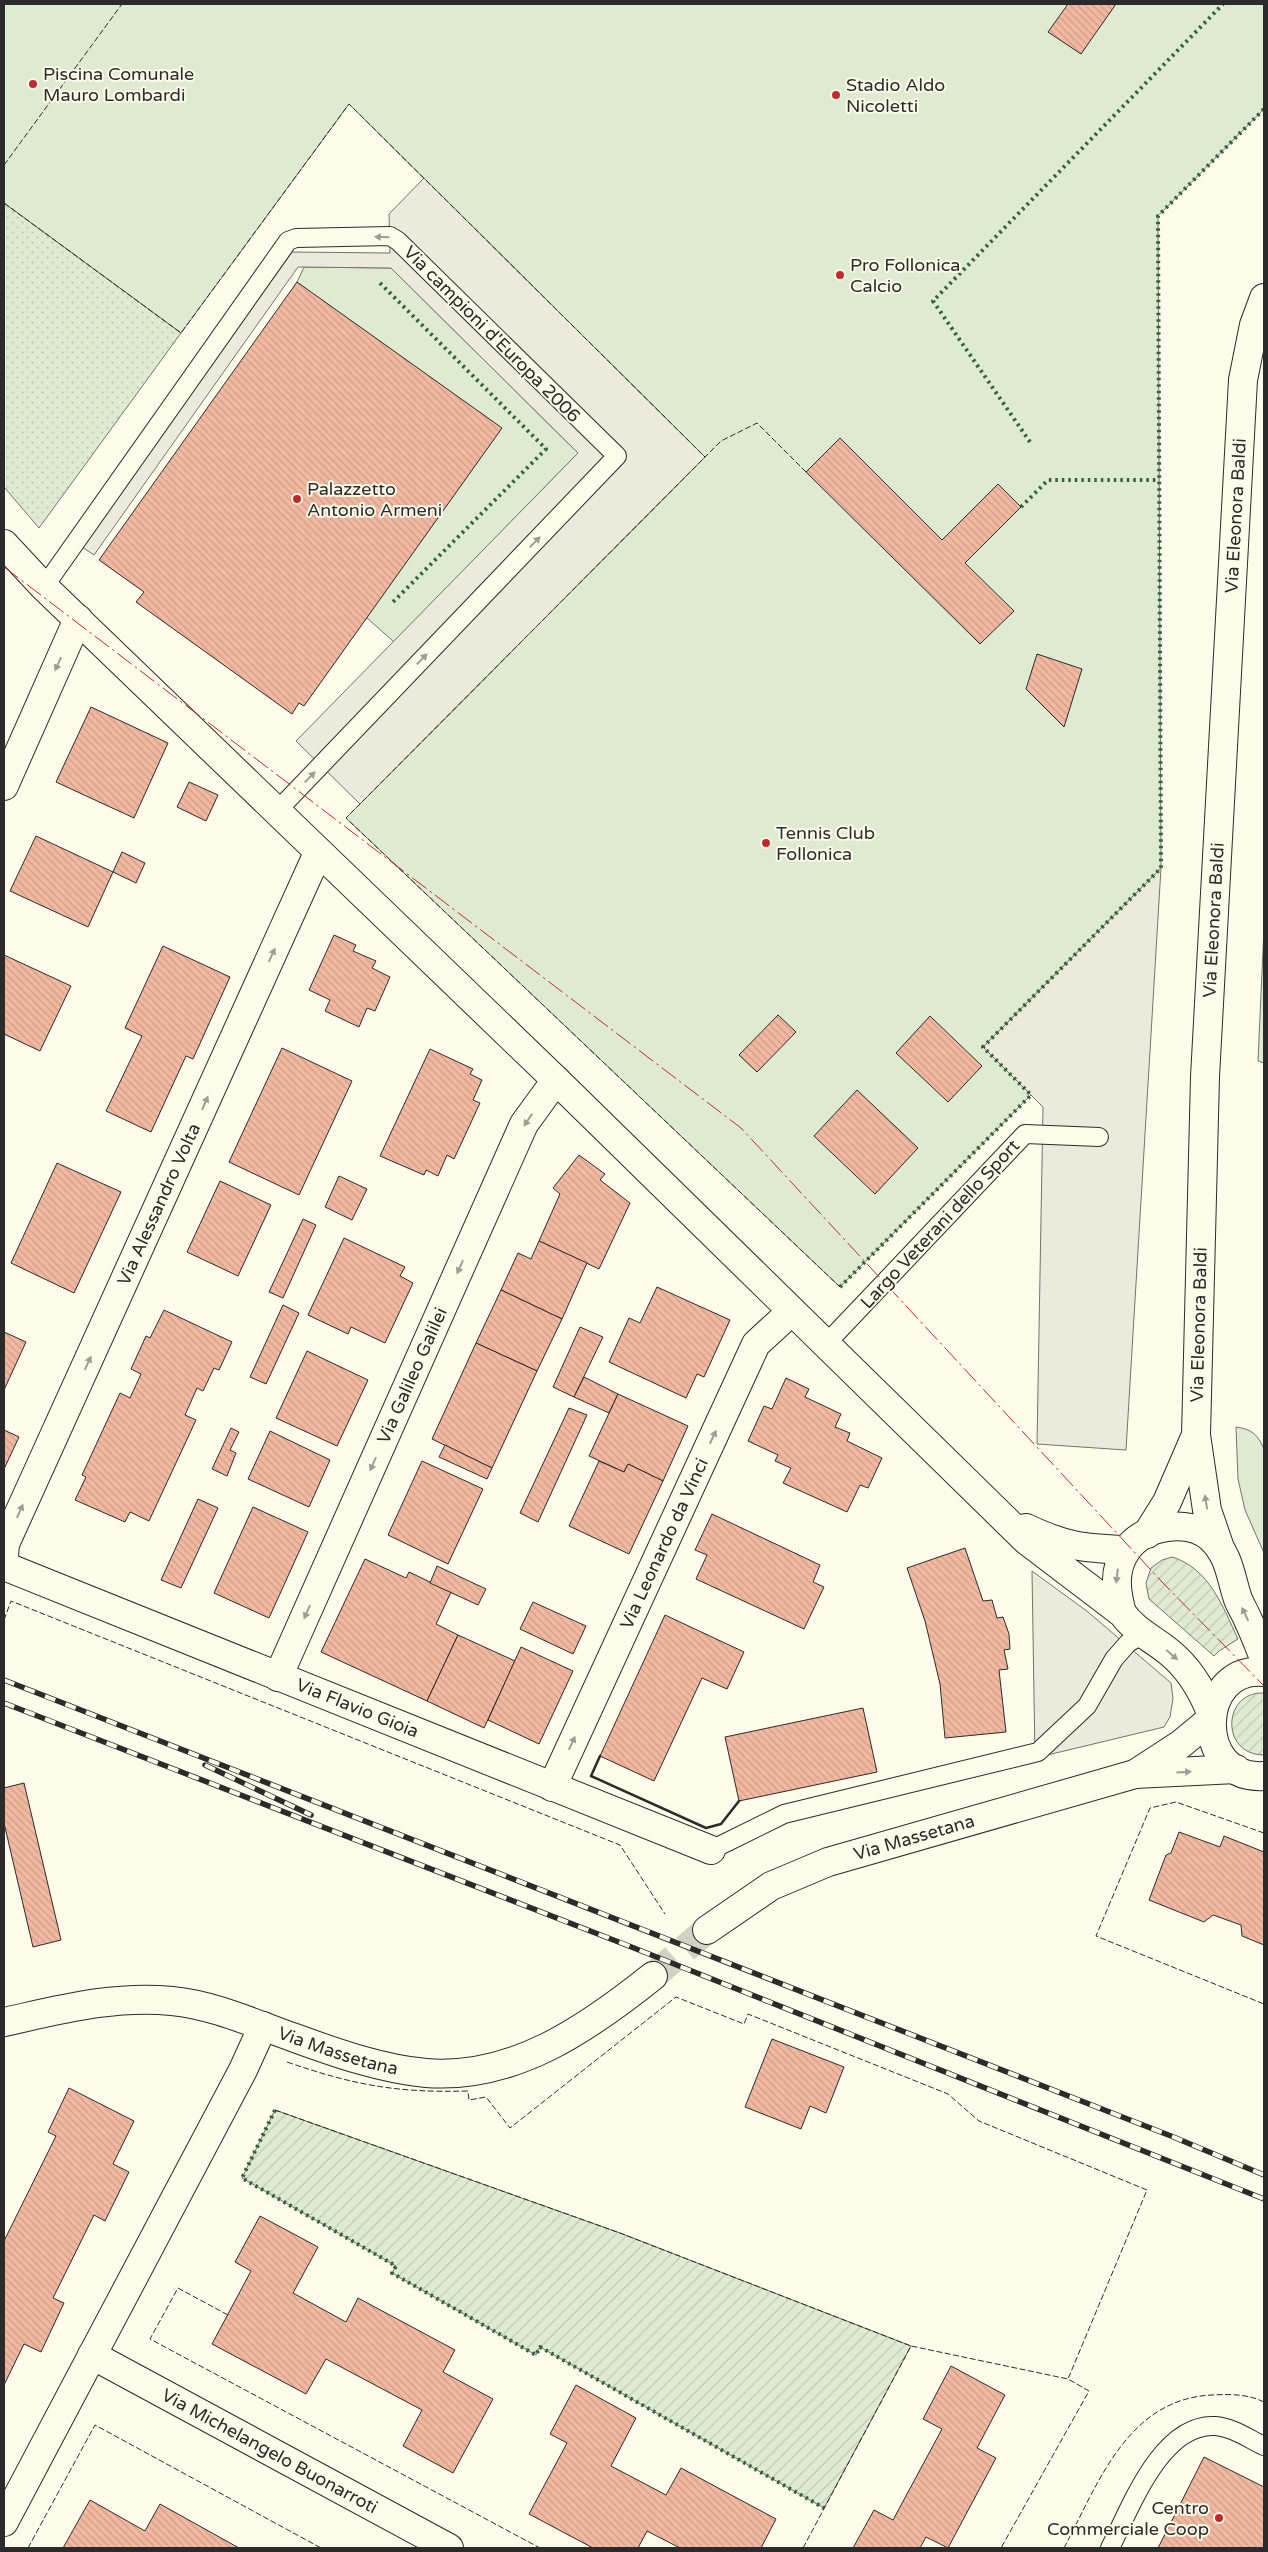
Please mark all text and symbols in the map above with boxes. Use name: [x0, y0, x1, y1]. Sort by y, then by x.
place label: Piscina Comunale Mauro Lombardi: [43, 63, 194, 106]
place label: Stadio Aldo Nicoletti: [846, 74, 945, 117]
marker: Piscina Comunale Mauro Lombardi: [27, 78, 39, 90]
marker: Stadio Aldo Nicoletti: [830, 89, 842, 101]
one-way arrow: [374, 233, 390, 241]
street label: Via campioni d'Europa 2006: [399, 241, 585, 427]
place label: Pro Follonica Calcio: [850, 254, 960, 297]
marker: Pro Follonica Calcio: [834, 269, 846, 281]
street label: Via Eleonora Baldi: [1220, 438, 1251, 594]
place label: Palazzetto Antonio Armeni: [307, 478, 442, 521]
marker: Palazzetto Antonio Armeni: [291, 493, 303, 505]
one-way arrow: [529, 536, 541, 548]
one-way arrow: [416, 654, 428, 666]
one-way arrow: [54, 657, 62, 671]
one-way arrow: [304, 771, 316, 783]
place label: Tennis Club Follonica: [776, 822, 875, 865]
marker: Tennis Club Follonica: [760, 837, 772, 849]
street label: Via Eleonora Baldi: [1198, 842, 1229, 998]
one-way arrow: [269, 948, 277, 962]
one-way arrow: [202, 1096, 210, 1110]
one-way arrow: [523, 1113, 533, 1126]
street label: Via Alessandro Volta: [113, 1120, 205, 1289]
street label: Largo Veterani dello Sport: [856, 1135, 1024, 1313]
street label: Via Eleonora Baldi: [1186, 1247, 1212, 1403]
one-way arrow: [456, 1260, 464, 1274]
street label: Via Galileo Galilei: [372, 1304, 452, 1447]
one-way arrow: [84, 1356, 92, 1370]
one-way arrow: [709, 1429, 718, 1444]
street label: Via Leonardo da Vinci: [615, 1455, 713, 1633]
one-way arrow: [368, 1457, 376, 1471]
one-way arrow: [1202, 1494, 1210, 1510]
one-way arrow: [17, 1504, 25, 1518]
one-way arrow: [1113, 1569, 1121, 1585]
one-way arrow: [302, 1605, 310, 1619]
one-way arrow: [1241, 1607, 1249, 1621]
one-way arrow: [1165, 1649, 1177, 1661]
street label: Via Flavio Gioia: [293, 1674, 422, 1742]
one-way arrow: [569, 1736, 577, 1750]
one-way arrow: [1176, 1767, 1192, 1775]
street label: Via Massetana: [851, 1810, 977, 1865]
street label: Via Massetana: [275, 2022, 400, 2080]
street label: Via Michelangelo Buonarroti: [158, 2384, 382, 2518]
place label: Centro Commerciale Coop: [1047, 2497, 1209, 2540]
marker: Centro Commerciale Coop: [1213, 2512, 1225, 2524]

